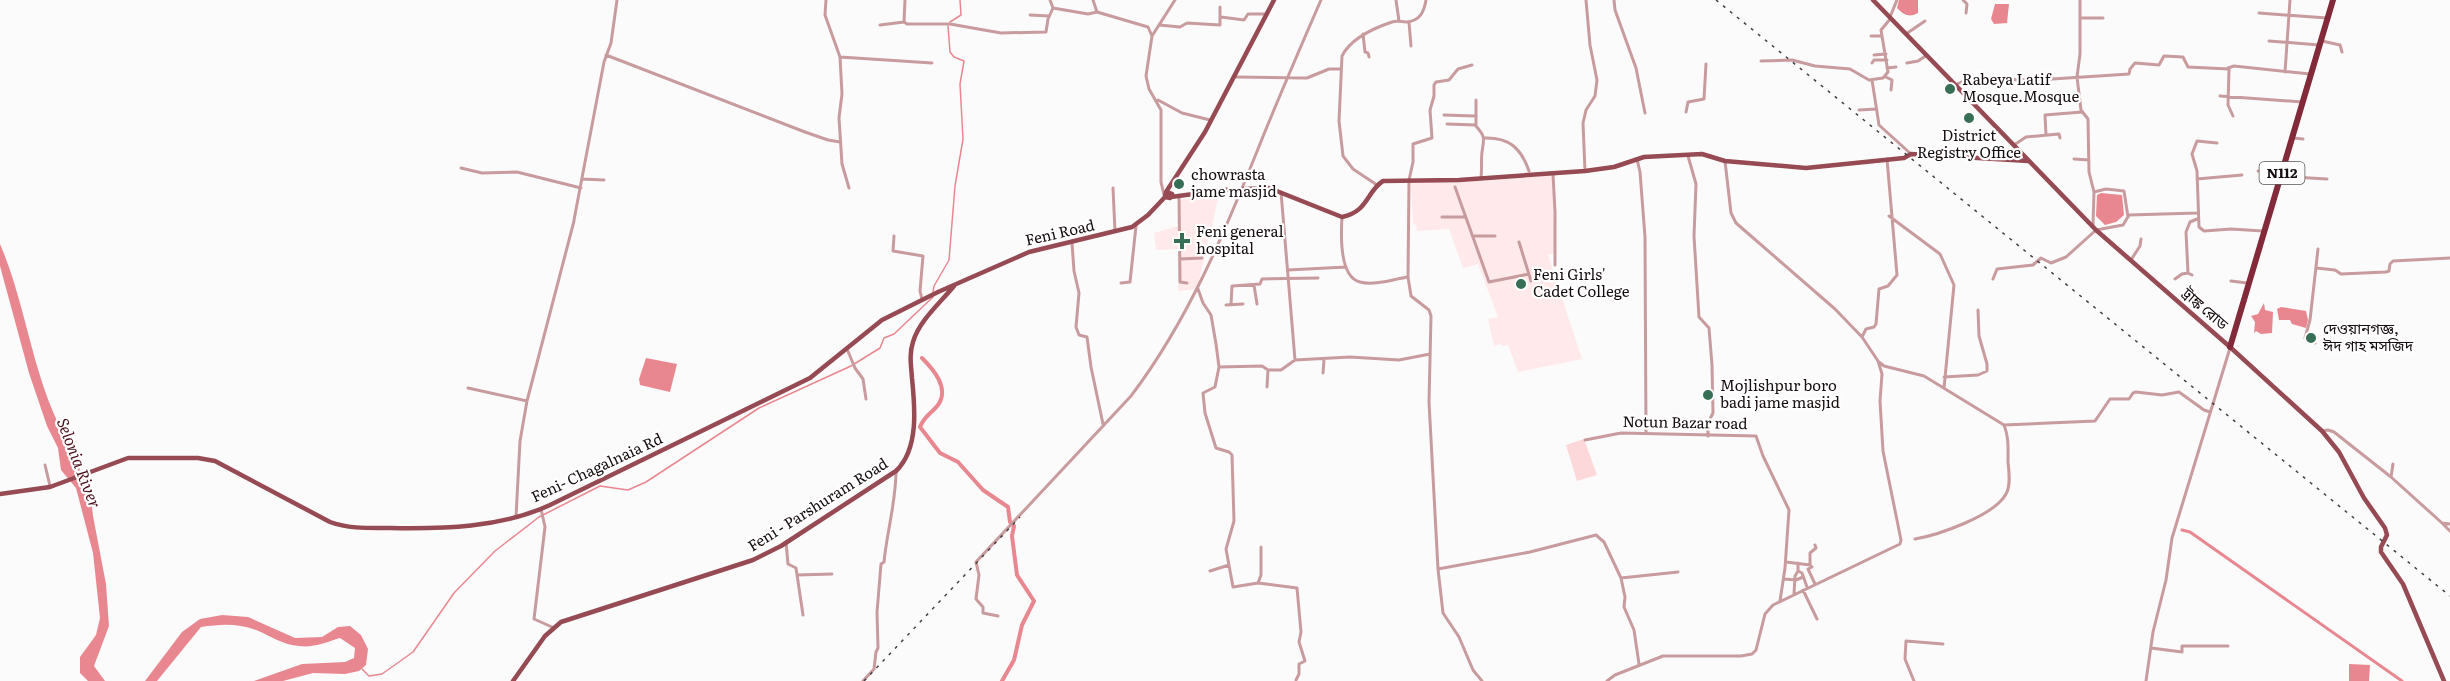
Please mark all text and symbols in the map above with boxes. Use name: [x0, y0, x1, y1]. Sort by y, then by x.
place label: Rabeya Latif Mosque.Mosque: [1962, 67, 2080, 107]
marker: Rabeya Latif Mosque.Mosque: [1943, 82, 1957, 96]
marker: District Registry Office: [1962, 111, 1976, 125]
place label: District Registry Office: [1917, 123, 2021, 163]
place label: chowrasta jame masjid: [1191, 162, 1277, 202]
road number: N112: [2260, 162, 2304, 184]
marker: chowrasta jame masjid: [1172, 177, 1186, 191]
street label: Feni Road: [1023, 212, 1097, 251]
place label: Feni general hospital: [1196, 219, 1284, 259]
marker: Feni general hospital: [1173, 232, 1191, 250]
place label: Feni Girls' Cadet College: [1533, 262, 1630, 302]
marker: Feni Girls' Cadet College: [1514, 277, 1528, 291]
street label: ট্রাঙ্ক রোড: [2177, 281, 2234, 335]
place label: দেওয়ানগজ্ঞ, ঈদ গাহ মসজিদ: [2322, 316, 2414, 356]
marker: দেওয়ানগজ্ঞ, ঈদ গাহ মসজিদ: [2304, 331, 2318, 345]
place label: Mojlishpur boro badi jame masjid: [1720, 373, 1840, 413]
marker: Mojlishpur boro badi jame masjid: [1701, 388, 1715, 402]
street label: Notun Bazar road: [1622, 409, 1748, 434]
water label: Selonia River: [52, 414, 108, 511]
street label: Feni- Chagalnaia Rd: [527, 426, 666, 507]
street label: Feni - Parshuram Road: [743, 451, 892, 556]

